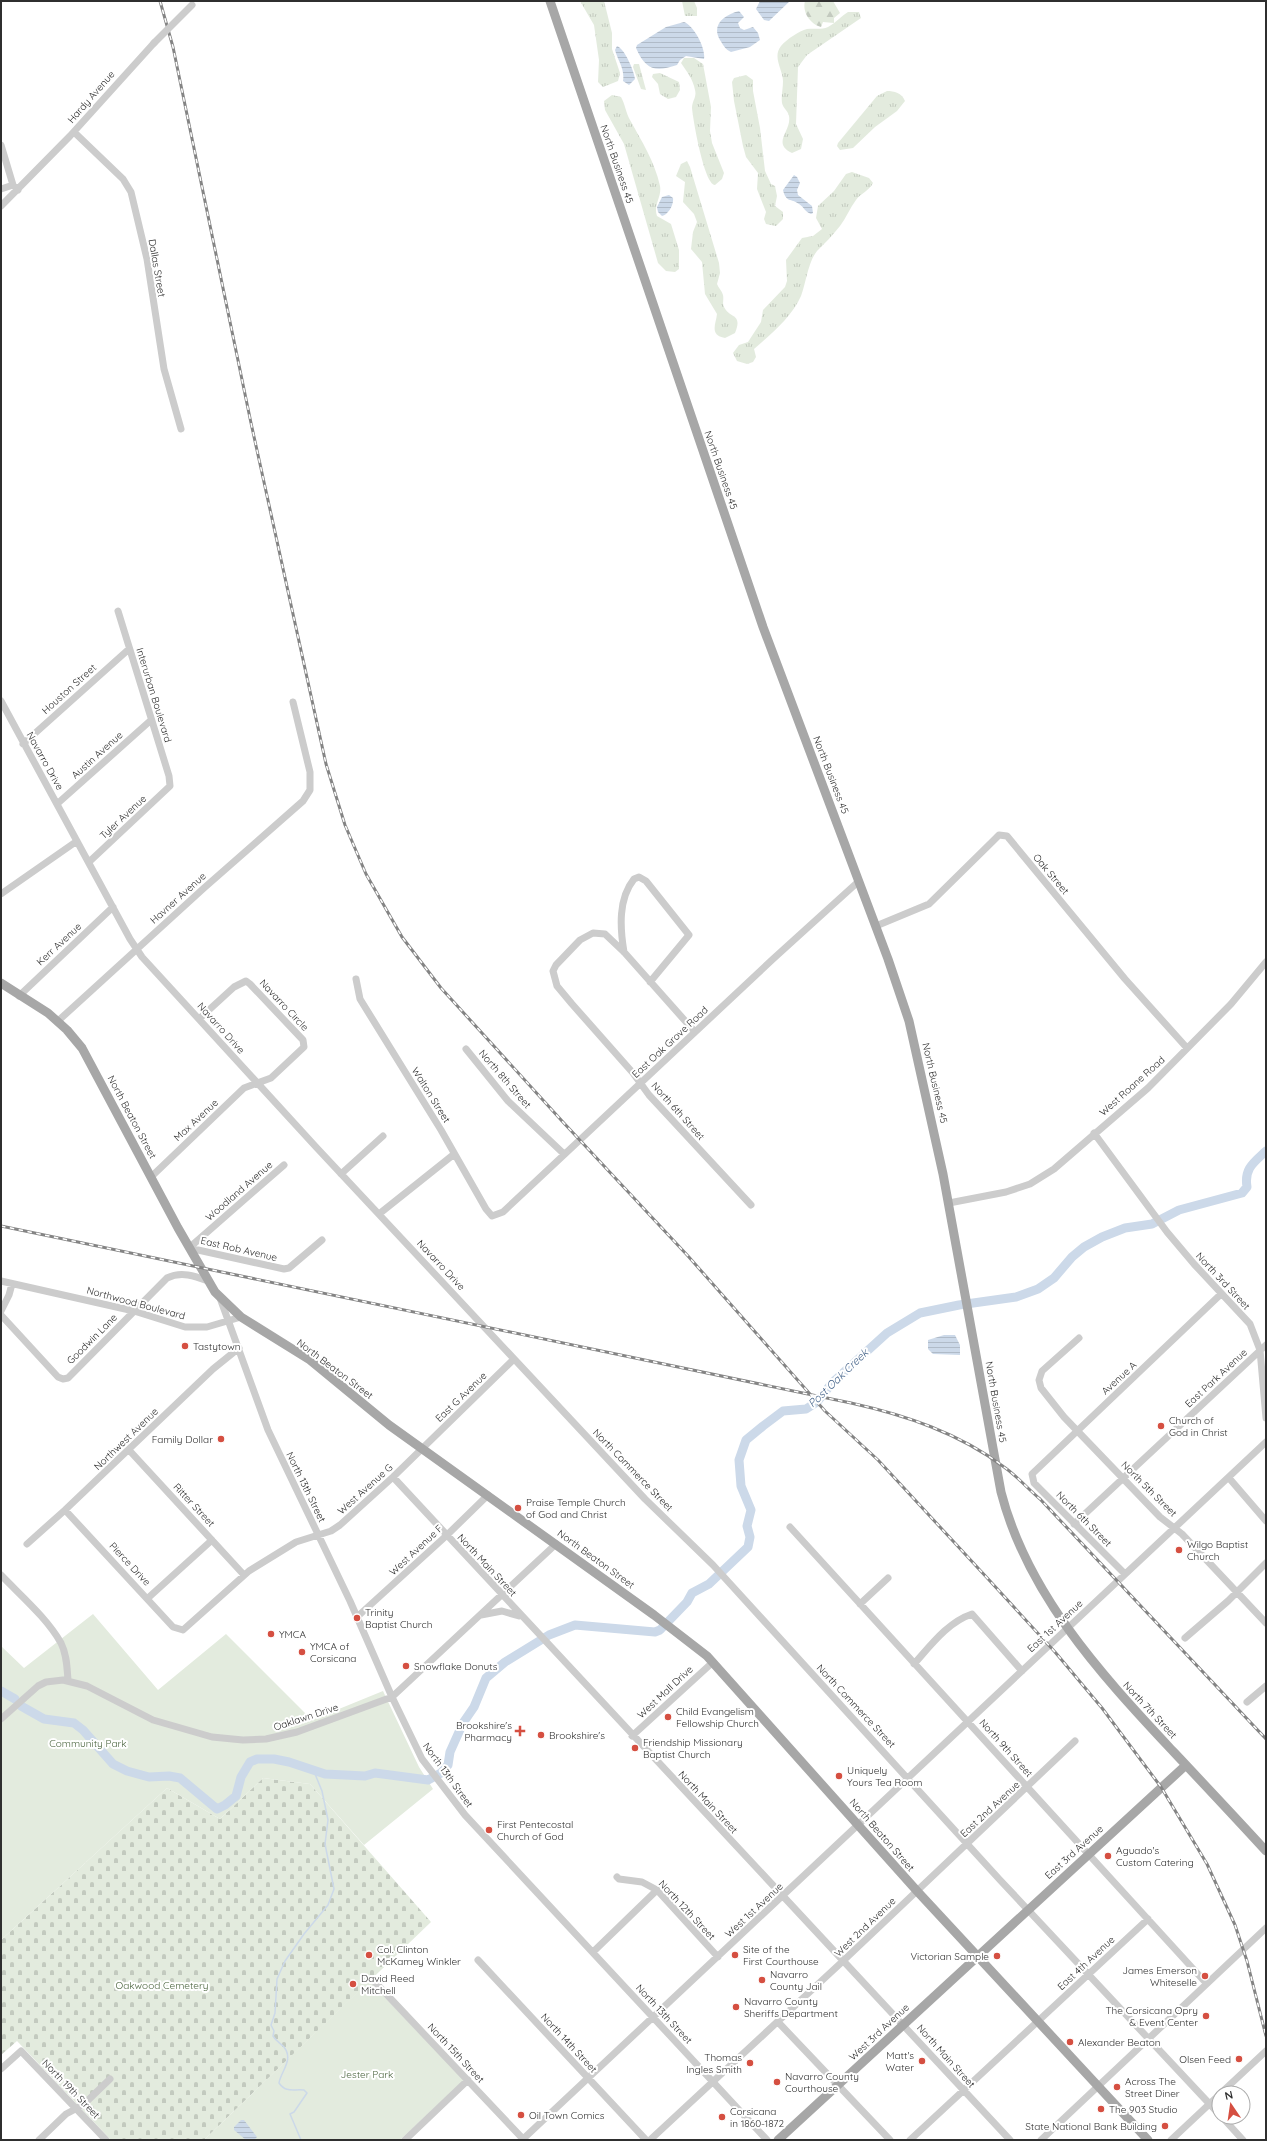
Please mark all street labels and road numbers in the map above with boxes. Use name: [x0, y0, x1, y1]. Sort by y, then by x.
street label: Hardy Avenue: [65, 68, 118, 126]
street label: North Business 45: [597, 123, 637, 205]
street label: Dallas Street: [146, 238, 169, 299]
street label: North Business 45: [701, 429, 741, 511]
street label: Interurban Boulevard: [133, 646, 175, 744]
street label: Houston Street: [39, 661, 99, 717]
street label: Austin Avenue: [68, 728, 126, 782]
street label: Navarro Drive: [24, 729, 67, 793]
street label: North Business 45: [810, 734, 852, 816]
street label: Tyler Avenue: [97, 792, 149, 842]
street label: Oak Street: [1030, 851, 1072, 897]
street label: Havner Avenue: [147, 869, 209, 926]
street label: Kerr Avenue: [34, 920, 84, 968]
street label: Navarro Circle: [257, 976, 312, 1034]
street label: Navarro Drive: [194, 1000, 248, 1057]
street label: East Oak Grove Road: [629, 1003, 711, 1081]
street label: North Business 45: [919, 1041, 951, 1125]
street label: North 8th Street: [476, 1047, 534, 1111]
street label: West Roane Road: [1097, 1053, 1167, 1119]
street label: Walton Street: [409, 1065, 454, 1126]
street label: North Beaton Street: [105, 1073, 160, 1161]
street label: North 6th Street: [649, 1079, 708, 1143]
street label: Max Avenue: [171, 1096, 221, 1144]
street label: Woodland Avenue: [203, 1158, 276, 1224]
street label: East Rob Avenue: [199, 1234, 279, 1264]
street label: Navarro Drive: [414, 1237, 468, 1293]
street label: North 3rd Street: [1193, 1250, 1253, 1313]
street label: Northwood Boulevard: [85, 1284, 187, 1322]
street label: Goodwin Lane: [64, 1311, 120, 1367]
street label: North Beaton Street: [294, 1336, 376, 1402]
street label: East Park Avenue: [1182, 1346, 1250, 1410]
street label: Avenue A: [1099, 1358, 1140, 1398]
street label: North Business 45: [982, 1360, 1010, 1444]
street label: East G Avenue: [433, 1369, 490, 1425]
street label: Northwest Avenue: [91, 1405, 161, 1473]
street label: North Commerce Street: [590, 1426, 676, 1514]
street label: North 13th Street: [283, 1450, 329, 1525]
street label: North 5th Street: [1118, 1458, 1180, 1520]
street label: West Avenue G: [335, 1461, 395, 1517]
street label: Ritter Street: [170, 1480, 218, 1530]
street label: North 6th Street: [1053, 1488, 1115, 1550]
street label: West Avenue F: [386, 1522, 446, 1578]
street label: North Beaton Street: [555, 1527, 638, 1592]
street label: North Main Street: [455, 1531, 520, 1600]
street label: Pierce Drive: [106, 1539, 154, 1589]
street label: East 1st Avenue: [1025, 1597, 1086, 1655]
street label: North Commerce Street: [814, 1661, 899, 1751]
street label: West Mall Drive: [634, 1663, 696, 1721]
street label: North 7th Street: [1120, 1679, 1180, 1742]
street label: Oaklawn Drive: [272, 1700, 340, 1734]
street label: North 9th Street: [977, 1716, 1036, 1780]
street label: North 13th Street: [420, 1740, 476, 1810]
street label: North Main Street: [676, 1768, 741, 1837]
street label: East 2nd Avenue: [957, 1778, 1023, 1840]
street label: North Beaton Street: [847, 1796, 918, 1875]
street label: East 3rd Avenue: [1042, 1822, 1106, 1882]
street label: North 12th Street: [656, 1877, 719, 1943]
street label: West 1st Avenue: [722, 1880, 786, 1940]
street label: West 2nd Avenue: [832, 1894, 899, 1960]
street label: East 4th Avenue: [1055, 1933, 1118, 1993]
street label: North 13th Street: [633, 1981, 695, 2047]
street label: West 3rd Avenue: [846, 2000, 912, 2063]
street label: North 14th Street: [538, 2010, 600, 2076]
street label: North 15th Street: [425, 2020, 488, 2086]
street label: North Main Street: [914, 2021, 978, 2091]
street label: North 19th Street: [39, 2057, 103, 2122]

